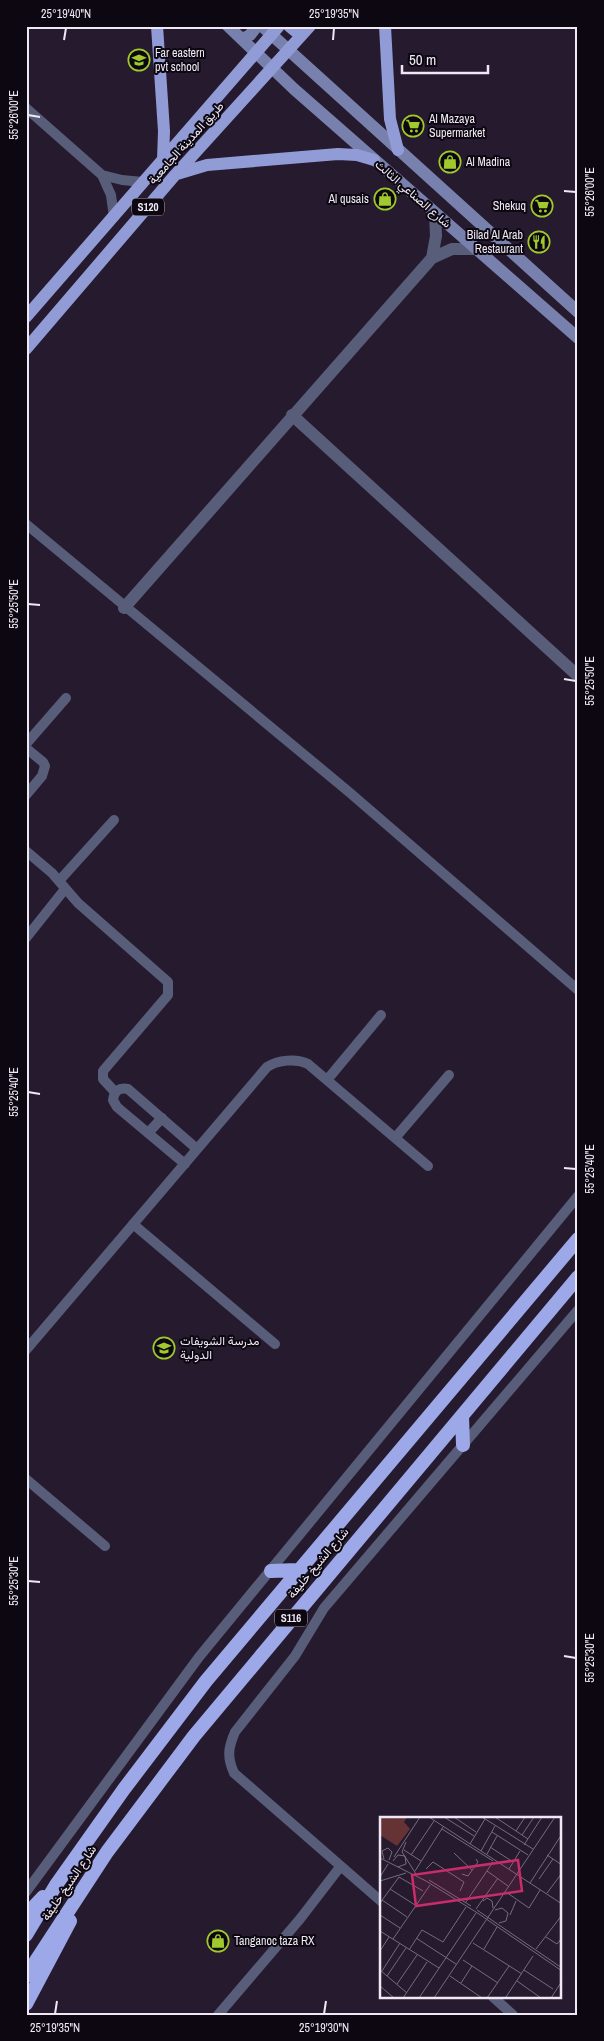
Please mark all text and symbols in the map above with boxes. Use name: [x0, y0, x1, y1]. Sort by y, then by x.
text: 25°19'40"N: [41, 6, 91, 22]
text: 25°19'35"N: [309, 6, 359, 22]
scale bar: [402, 42, 488, 74]
place label: Far eastern pvt school: [155, 45, 205, 75]
school or university icon: Far eastern pvt school: [127, 48, 151, 72]
text: 50 m: [409, 49, 436, 70]
text: 55°26'00"E: [6, 90, 22, 140]
street label: طريق المدينة الجامعية: [145, 98, 227, 188]
place label: Al Mazaya Supermarket: [428, 111, 486, 141]
supermarket icon: Al Mazaya Supermarket: [401, 114, 425, 138]
shop icon: Al Madina: [438, 150, 462, 174]
place label: Al Madina: [465, 154, 511, 170]
street label: شارع الصناعي الثالث: [370, 156, 454, 233]
text: 55°26'00"E: [582, 167, 598, 217]
shop icon: Al qusais: [373, 187, 397, 211]
place label: Al qusais: [328, 191, 369, 207]
supermarket icon: Shekuq: [530, 194, 554, 218]
road number: S120: [132, 198, 164, 216]
place label: Shekuq: [493, 198, 526, 214]
place label: Bilad Al Arab Restaurant: [467, 227, 523, 257]
restaurant icon: Bilad Al Arab Restaurant: [527, 230, 551, 254]
text: 55°25'50"E: [6, 579, 22, 629]
text: 55°25'50"E: [582, 656, 598, 706]
text: 55°25'40"E: [6, 1067, 22, 1117]
text: 55°25'40"E: [582, 1144, 598, 1194]
place label: مدرسة الشويفات الدولية: [180, 1333, 259, 1363]
school or university icon: مدرسة الشويفات الدولية: [152, 1336, 176, 1360]
street label: شارع الشيخ خليفة: [284, 1524, 353, 1602]
text: 55°25'30"E: [6, 1556, 22, 1606]
road number: S116: [275, 1610, 307, 1626]
text: 55°25'30"E: [582, 1633, 598, 1683]
inset map: [380, 1817, 562, 1998]
street label: شارع الشيخ خليفة: [38, 1842, 101, 1924]
shop icon: Tanganoc taza RX: [206, 1929, 230, 1953]
place label: Tanganoc taza RX: [234, 1933, 315, 1949]
text: 25°19'35"N: [30, 2020, 80, 2036]
text: 25°19'30"N: [299, 2020, 349, 2036]

